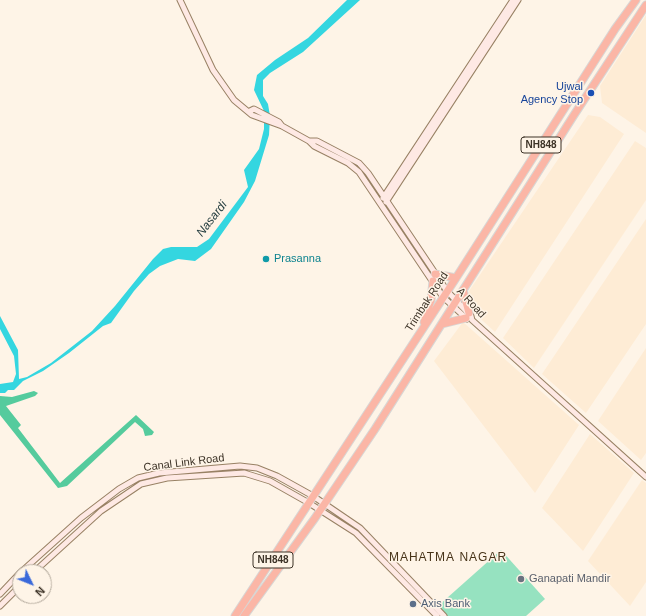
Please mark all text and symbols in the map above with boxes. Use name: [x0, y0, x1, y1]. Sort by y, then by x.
place label: Ujwal Agency Stop: [521, 80, 583, 106]
marker: Ujwal Agency Stop: [586, 88, 596, 98]
road number: NH848: [521, 137, 561, 153]
water label: Nasardi: [194, 198, 230, 240]
place label: Prasanna: [274, 252, 321, 266]
marker: Prasanna: [261, 254, 271, 264]
street label: Trimbak Road: [403, 270, 451, 334]
street label: A Road: [454, 285, 488, 321]
street label: Canal Link Road: [143, 451, 225, 475]
district label: MAHATMA NAGAR: [389, 551, 507, 565]
road number: NH848: [253, 552, 293, 568]
north arrow: [12, 564, 52, 604]
place label: Ganapati Mandir: [529, 572, 610, 586]
marker: Ganapati Mandir: [516, 574, 526, 584]
text: N: [33, 584, 47, 598]
place label: Axis Bank: [421, 597, 470, 611]
marker: Axis Bank: [408, 599, 418, 609]

